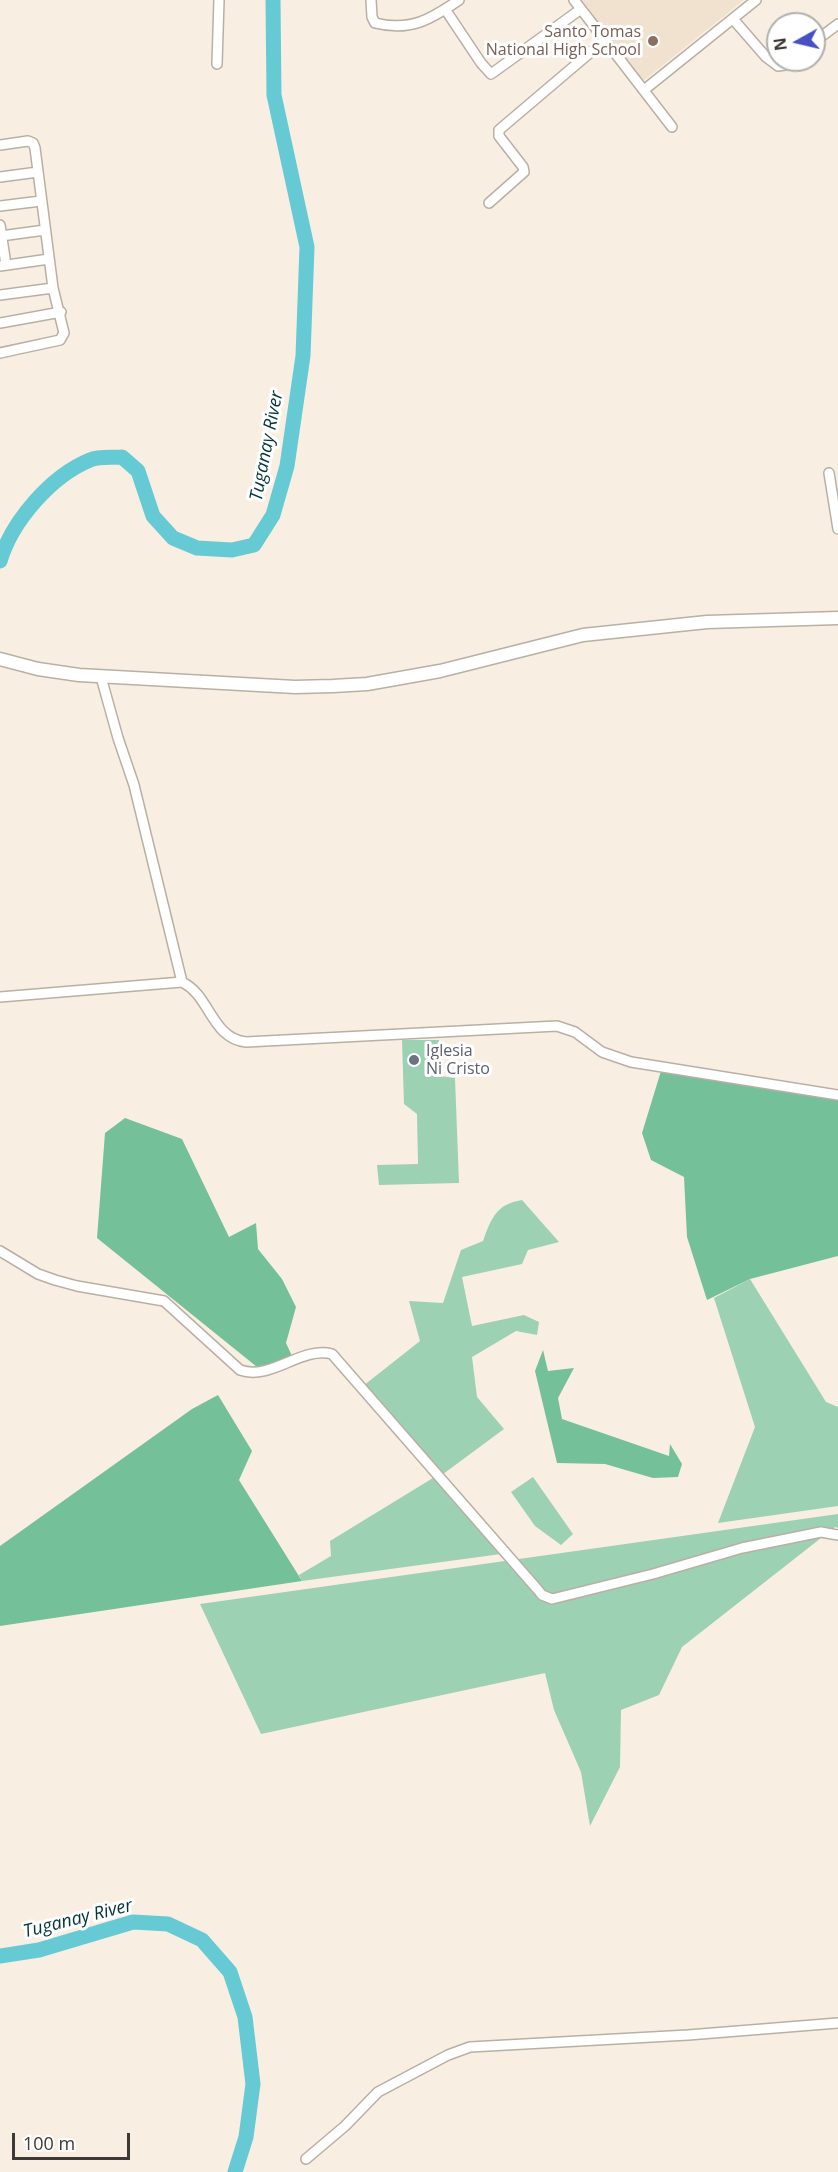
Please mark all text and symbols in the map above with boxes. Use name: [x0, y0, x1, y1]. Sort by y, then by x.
north arrow: [766, 12, 826, 72]
place label: Santo Tomas National High School: [486, 22, 641, 60]
marker: Santo Tomas National High School: [646, 34, 660, 48]
text: N: [768, 36, 792, 52]
water label: Tuganay River: [246, 389, 288, 503]
place label: Iglesia Ni Cristo: [426, 1041, 490, 1079]
marker: Iglesia Ni Cristo: [407, 1053, 421, 1067]
water label: Tuganay River: [21, 1895, 135, 1943]
scale bar: [15, 2121, 134, 2159]
text: 100 m: [23, 2131, 75, 2155]

